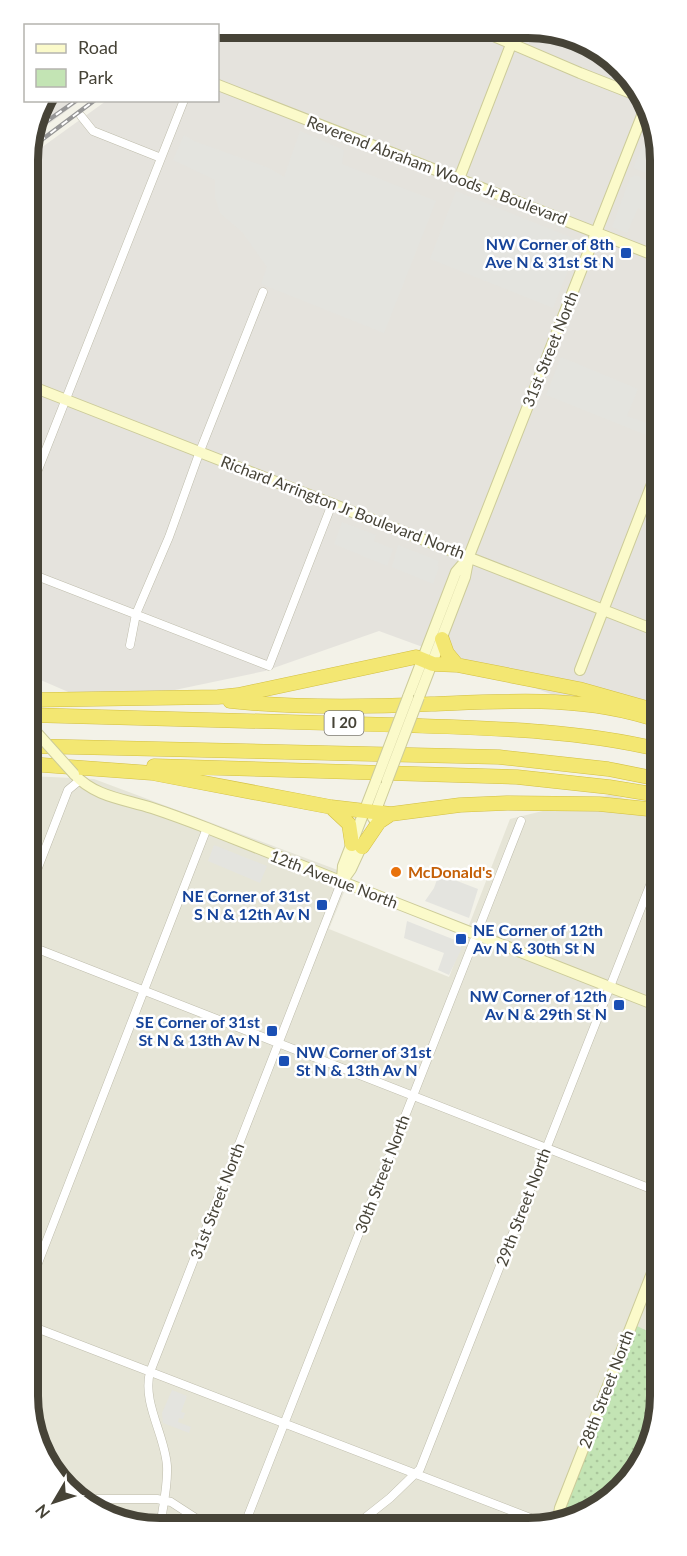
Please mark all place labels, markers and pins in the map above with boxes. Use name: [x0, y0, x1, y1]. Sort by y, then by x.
place label: NW Corner of 8th Ave N & 31st St N: [484, 234, 614, 271]
marker: NW Corner of 8th Ave N & 31st St N: [619, 246, 633, 260]
place label: McDonald's: [408, 862, 492, 881]
marker: McDonald's: [389, 865, 403, 879]
place label: NE Corner of 31st S N & 12th Av N: [182, 886, 310, 923]
marker: NE Corner of 31st S N & 12th Av N: [315, 898, 329, 912]
place label: NE Corner of 12th Av N & 30th St N: [472, 920, 603, 957]
marker: NE Corner of 12th Av N & 30th St N: [454, 932, 468, 946]
place label: NW Corner of 12th Av N & 29th St N: [470, 986, 607, 1023]
marker: NW Corner of 12th Av N & 29th St N: [612, 998, 626, 1012]
place label: SE Corner of 31st St N & 13th Av N: [136, 1012, 260, 1049]
marker: SE Corner of 31st St N & 13th Av N: [265, 1024, 279, 1038]
place label: NW Corner of 31st St N & 13th Av N: [296, 1042, 431, 1079]
marker: NW Corner of 31st St N & 13th Av N: [277, 1054, 291, 1068]

